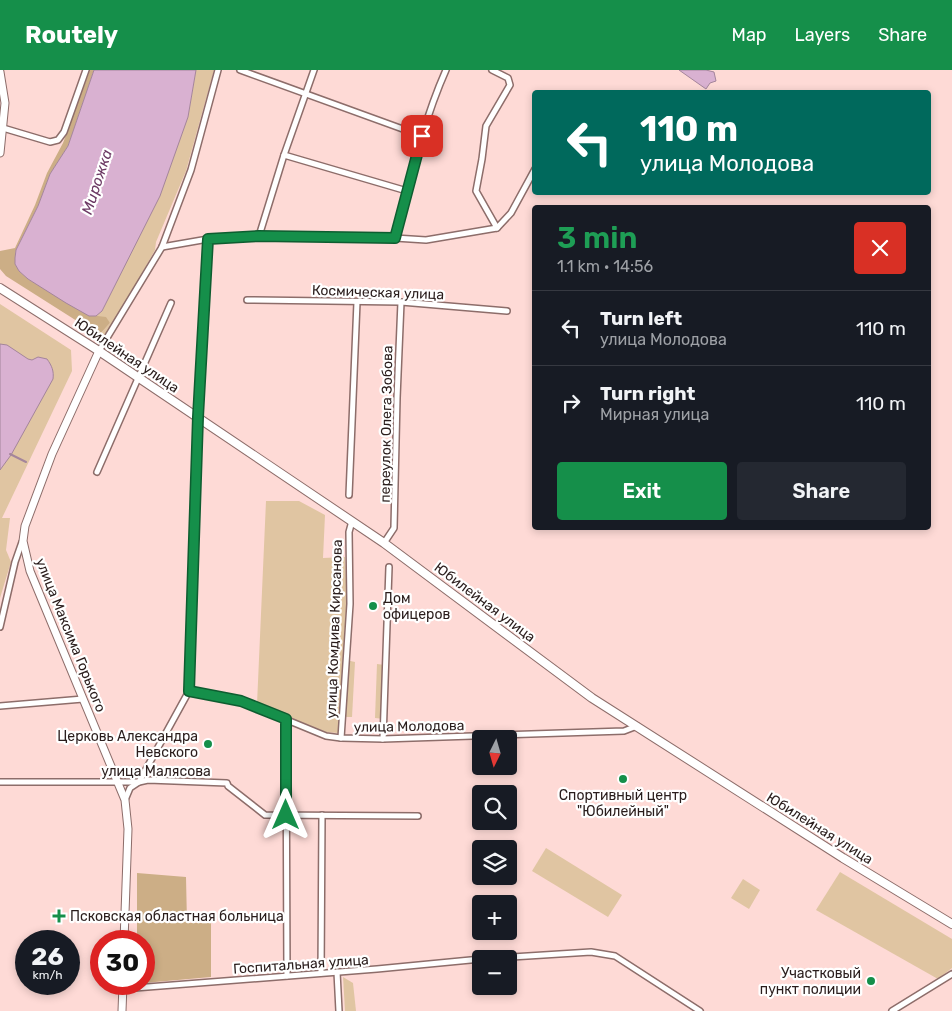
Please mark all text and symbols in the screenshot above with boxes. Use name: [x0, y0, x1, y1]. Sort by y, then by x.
text: Routely: [25, 21, 118, 49]
text: Map: [732, 24, 767, 46]
text: Layers: [795, 24, 850, 46]
text: Share: [878, 24, 927, 46]
text: 110 m: [640, 108, 738, 150]
icon: left: [557, 110, 622, 175]
pin: [401, 115, 443, 157]
icon: arrive: [408, 122, 436, 150]
water label: Мирожка: [78, 147, 116, 217]
text: улица Молодова: [640, 150, 814, 177]
text: 3 min: [557, 220, 637, 256]
button: close: [854, 222, 906, 274]
text: 1.1 km · 14:56: [557, 257, 653, 276]
street label: Космическая улица: [312, 282, 444, 303]
text: Turn left: [600, 307, 682, 330]
street label: Юбилейная улица: [71, 314, 182, 397]
icon: left: [557, 314, 585, 342]
text: 110 m: [856, 317, 906, 340]
text: улица Молодова: [600, 330, 727, 349]
street label: переулок Олега Зобова: [377, 345, 396, 503]
text: Turn right: [600, 382, 695, 405]
icon: right: [557, 389, 585, 417]
text: 110 m: [856, 392, 906, 415]
text: Мирная улица: [600, 405, 709, 424]
button: Exit: [557, 462, 727, 520]
button: Share: [737, 462, 906, 520]
street label: улица Комдива Кирсанова: [323, 539, 346, 719]
street label: улица Максима Горького: [32, 556, 109, 715]
street label: Юбилейная улица: [431, 559, 539, 646]
place label: Дом офицеров: [383, 590, 450, 623]
marker: Дом офицеров: [367, 600, 379, 612]
street label: улица Молодова: [353, 717, 465, 736]
place label: Церковь Александра Невского: [57, 728, 198, 761]
north arrow: [472, 730, 518, 775]
map controls: [472, 730, 517, 995]
marker: Церковь Александра Невского: [202, 738, 214, 750]
street label: улица Малясова: [101, 763, 211, 780]
marker: Спортивный центр "Юбилейный": [617, 773, 629, 785]
button: search: [472, 785, 517, 830]
place label: Спортивный центр "Юбилейный": [559, 787, 687, 820]
position arrow: [259, 788, 311, 840]
street label: Юбилейная улица: [763, 789, 876, 868]
button: layers: [472, 840, 517, 885]
button: +: [472, 895, 517, 940]
place label: Псковская областная больница: [70, 908, 284, 925]
marker: Псковская областная больница: [52, 909, 66, 923]
speed limit sign: 30: [90, 930, 155, 995]
text: 26: [31, 942, 64, 971]
button: −: [472, 950, 517, 995]
street label: Госпитальная улица: [233, 951, 369, 978]
place label: Участковый пункт полиции: [760, 965, 861, 998]
text: km/h: [33, 968, 62, 982]
marker: Участковый пункт полиции: [865, 975, 877, 987]

